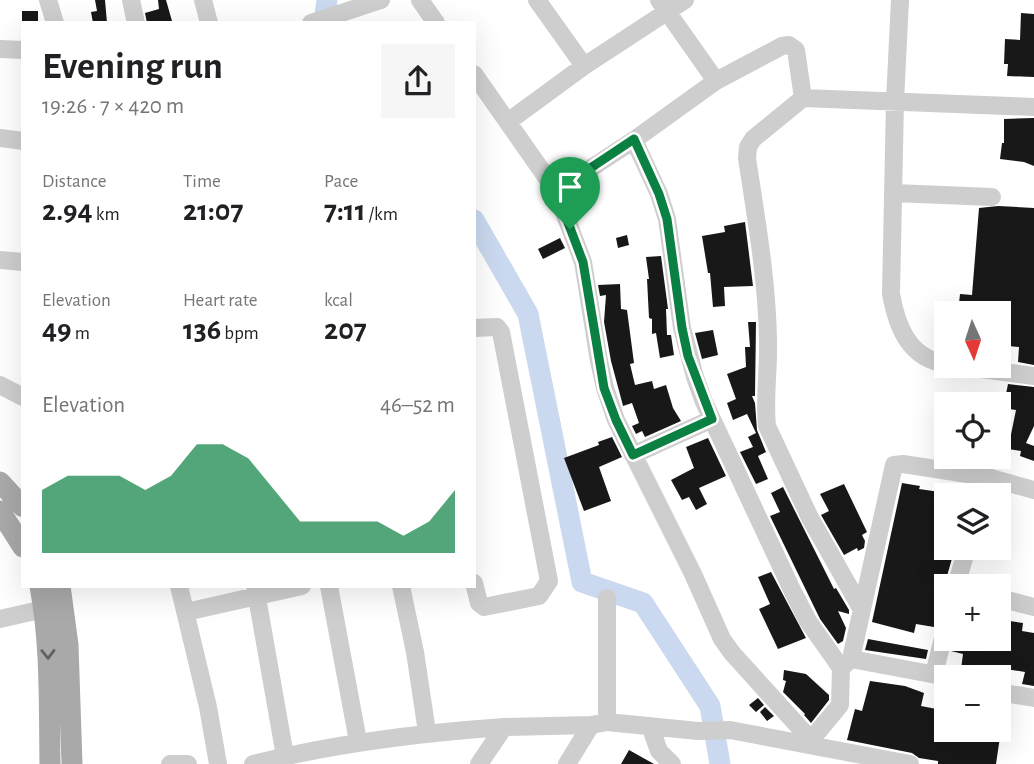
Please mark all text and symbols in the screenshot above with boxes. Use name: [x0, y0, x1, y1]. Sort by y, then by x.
button: share: [381, 44, 455, 118]
text: Evening run: [42, 48, 223, 86]
text: 19:26 · 7 × 420 m: [42, 95, 184, 118]
pin: [540, 157, 600, 229]
icon: arrive: [551, 168, 589, 206]
text: Distance: [42, 172, 106, 191]
text: Time: [183, 172, 221, 191]
text: Pace: [324, 172, 358, 191]
text: 2.94: [42, 196, 93, 226]
text: 21:07: [183, 196, 243, 226]
text: 7:11: [324, 196, 365, 226]
text: km: [93, 205, 120, 224]
text: /km: [365, 205, 398, 224]
text: Elevation: [42, 291, 111, 310]
text: Heart rate: [183, 291, 258, 310]
text: kcal: [324, 291, 353, 310]
north arrow: [934, 301, 1012, 378]
map controls: [934, 301, 1011, 742]
text: 49: [42, 315, 72, 345]
text: 136: [183, 315, 221, 345]
text: 207: [324, 315, 367, 345]
text: m: [72, 324, 90, 343]
text: bpm: [221, 324, 259, 343]
button: locate: [934, 392, 1011, 469]
text: Elevation: [42, 394, 125, 417]
text: 46–52 m: [380, 394, 455, 417]
button: layers: [934, 483, 1011, 560]
button: +: [934, 574, 1011, 651]
one-way arrow: [41, 649, 56, 660]
button: −: [934, 665, 1011, 742]

